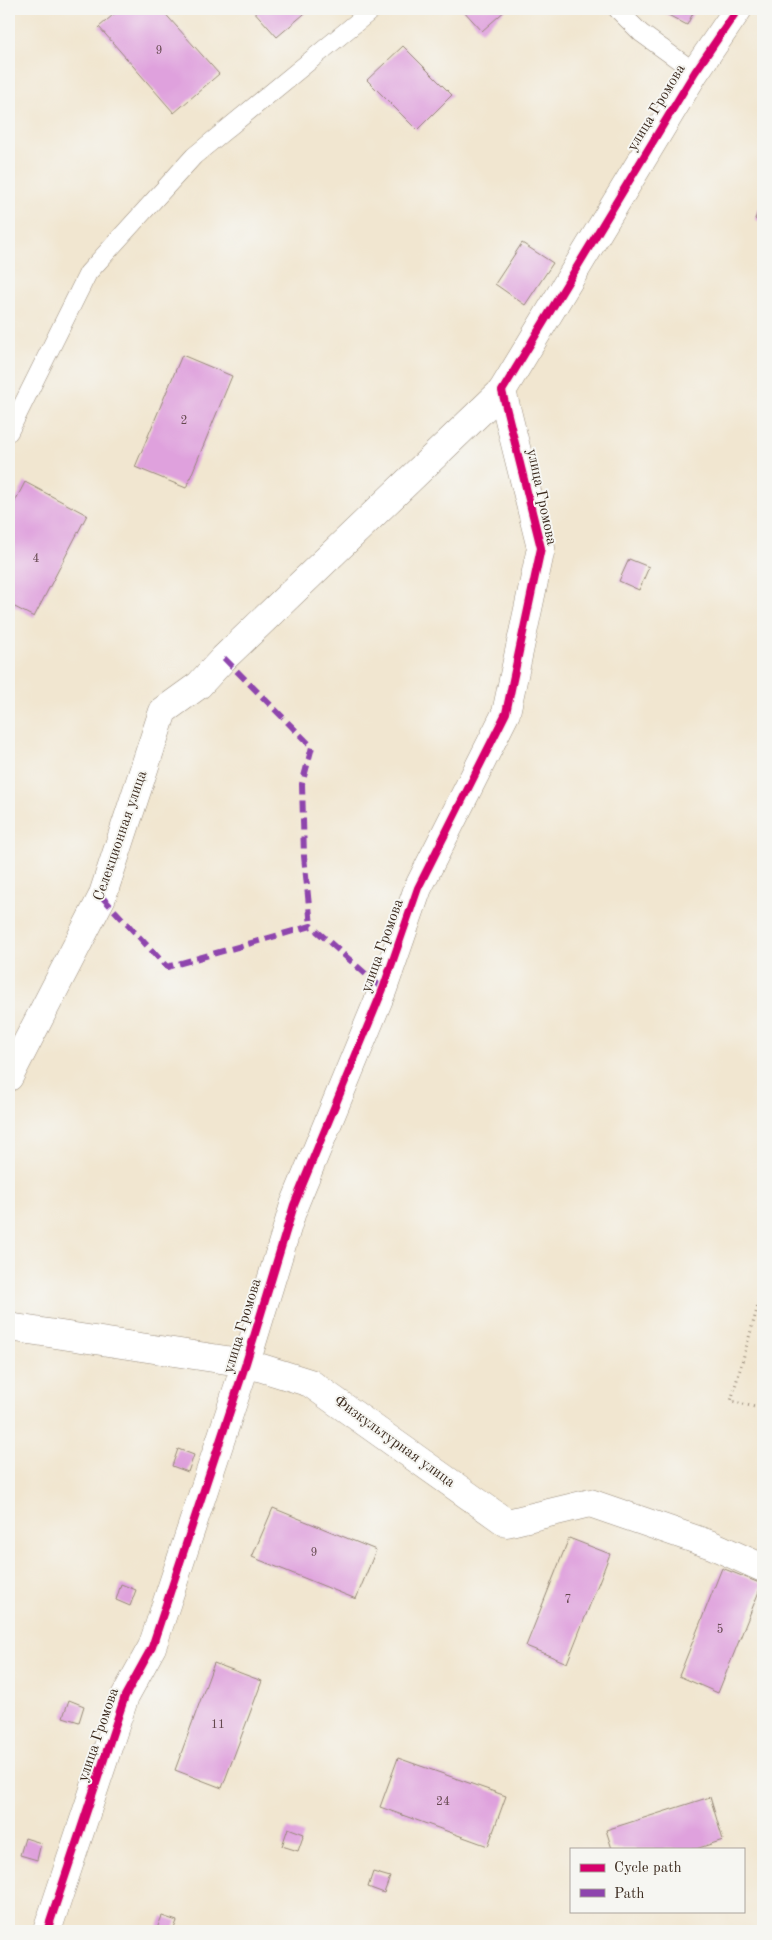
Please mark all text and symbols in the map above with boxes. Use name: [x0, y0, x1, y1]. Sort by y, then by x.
house number: 9: [156, 45, 162, 57]
street label: улица Громова: [625, 62, 689, 154]
house number: 2: [181, 415, 187, 427]
street label: улица Громова: [523, 447, 559, 547]
house number: 4: [33, 553, 40, 565]
street label: Селекционная улица: [92, 768, 151, 903]
street label: улица Громова: [359, 897, 407, 995]
street label: улица Громова: [221, 1276, 265, 1375]
street label: Физкультурная улица: [331, 1393, 458, 1491]
house number: 9: [311, 1547, 317, 1559]
house number: 7: [565, 1594, 571, 1606]
house number: 5: [717, 1623, 724, 1636]
street label: улица Громова: [76, 1686, 122, 1784]
house number: 11: [211, 1719, 225, 1731]
house number: 24: [436, 1796, 450, 1808]
legend: [570, 1848, 744, 1912]
text: Cycle path: [614, 1861, 682, 1876]
text: Path: [614, 1887, 644, 1902]

